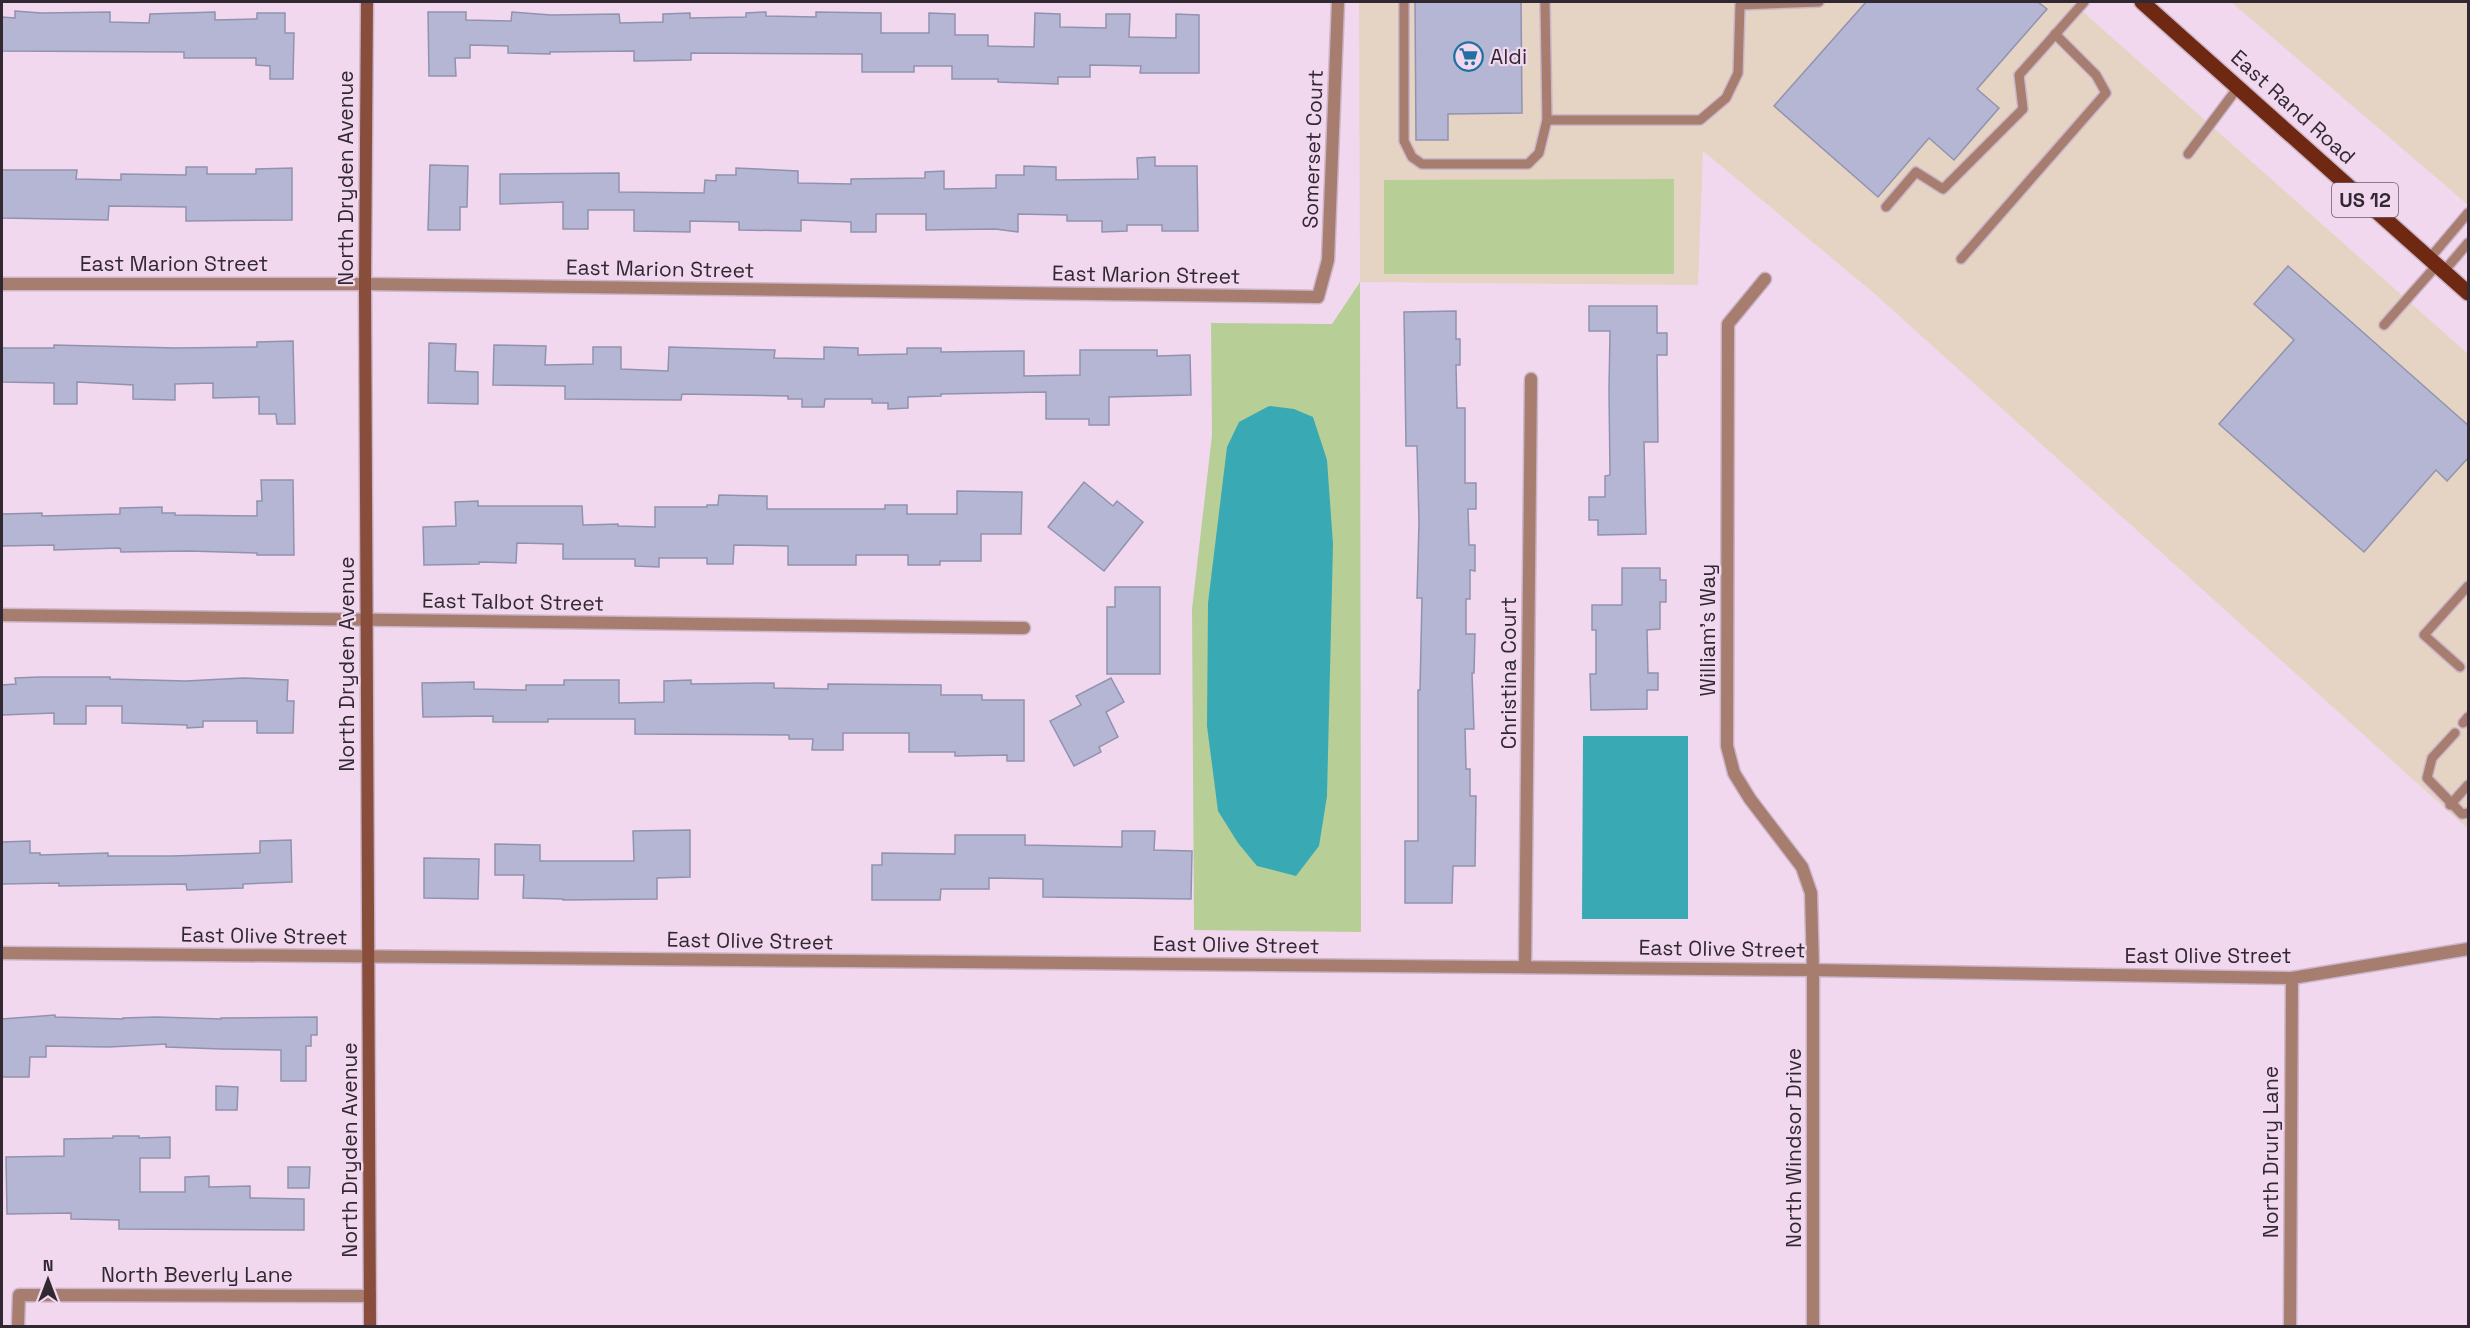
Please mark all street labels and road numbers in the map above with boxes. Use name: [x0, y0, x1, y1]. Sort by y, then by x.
street label: East Rand Road: [2225, 44, 2361, 170]
street label: Somerset Court: [1296, 69, 1329, 229]
street label: North Dryden Avenue: [332, 70, 359, 286]
road number: US 12: [2332, 183, 2398, 217]
street label: East Marion Street: [80, 250, 268, 277]
street label: East Marion Street: [566, 253, 754, 284]
street label: East Marion Street: [1052, 259, 1240, 290]
street label: North Dryden Avenue: [333, 556, 360, 772]
street label: William's Way: [1694, 564, 1721, 696]
street label: East Talbot Street: [422, 586, 604, 617]
street label: Christina Court: [1495, 597, 1522, 749]
street label: East Olive Street: [180, 921, 348, 950]
street label: East Olive Street: [666, 926, 834, 955]
street label: East Olive Street: [1152, 930, 1320, 959]
street label: East Olive Street: [1638, 934, 1806, 963]
street label: East Olive Street: [2125, 942, 2291, 969]
street label: North Dryden Avenue: [336, 1042, 363, 1258]
street label: North Windsor Drive: [1780, 1048, 1807, 1248]
street label: North Drury Lane: [2257, 1066, 2284, 1238]
street label: North Beverly Lane: [101, 1261, 293, 1288]

